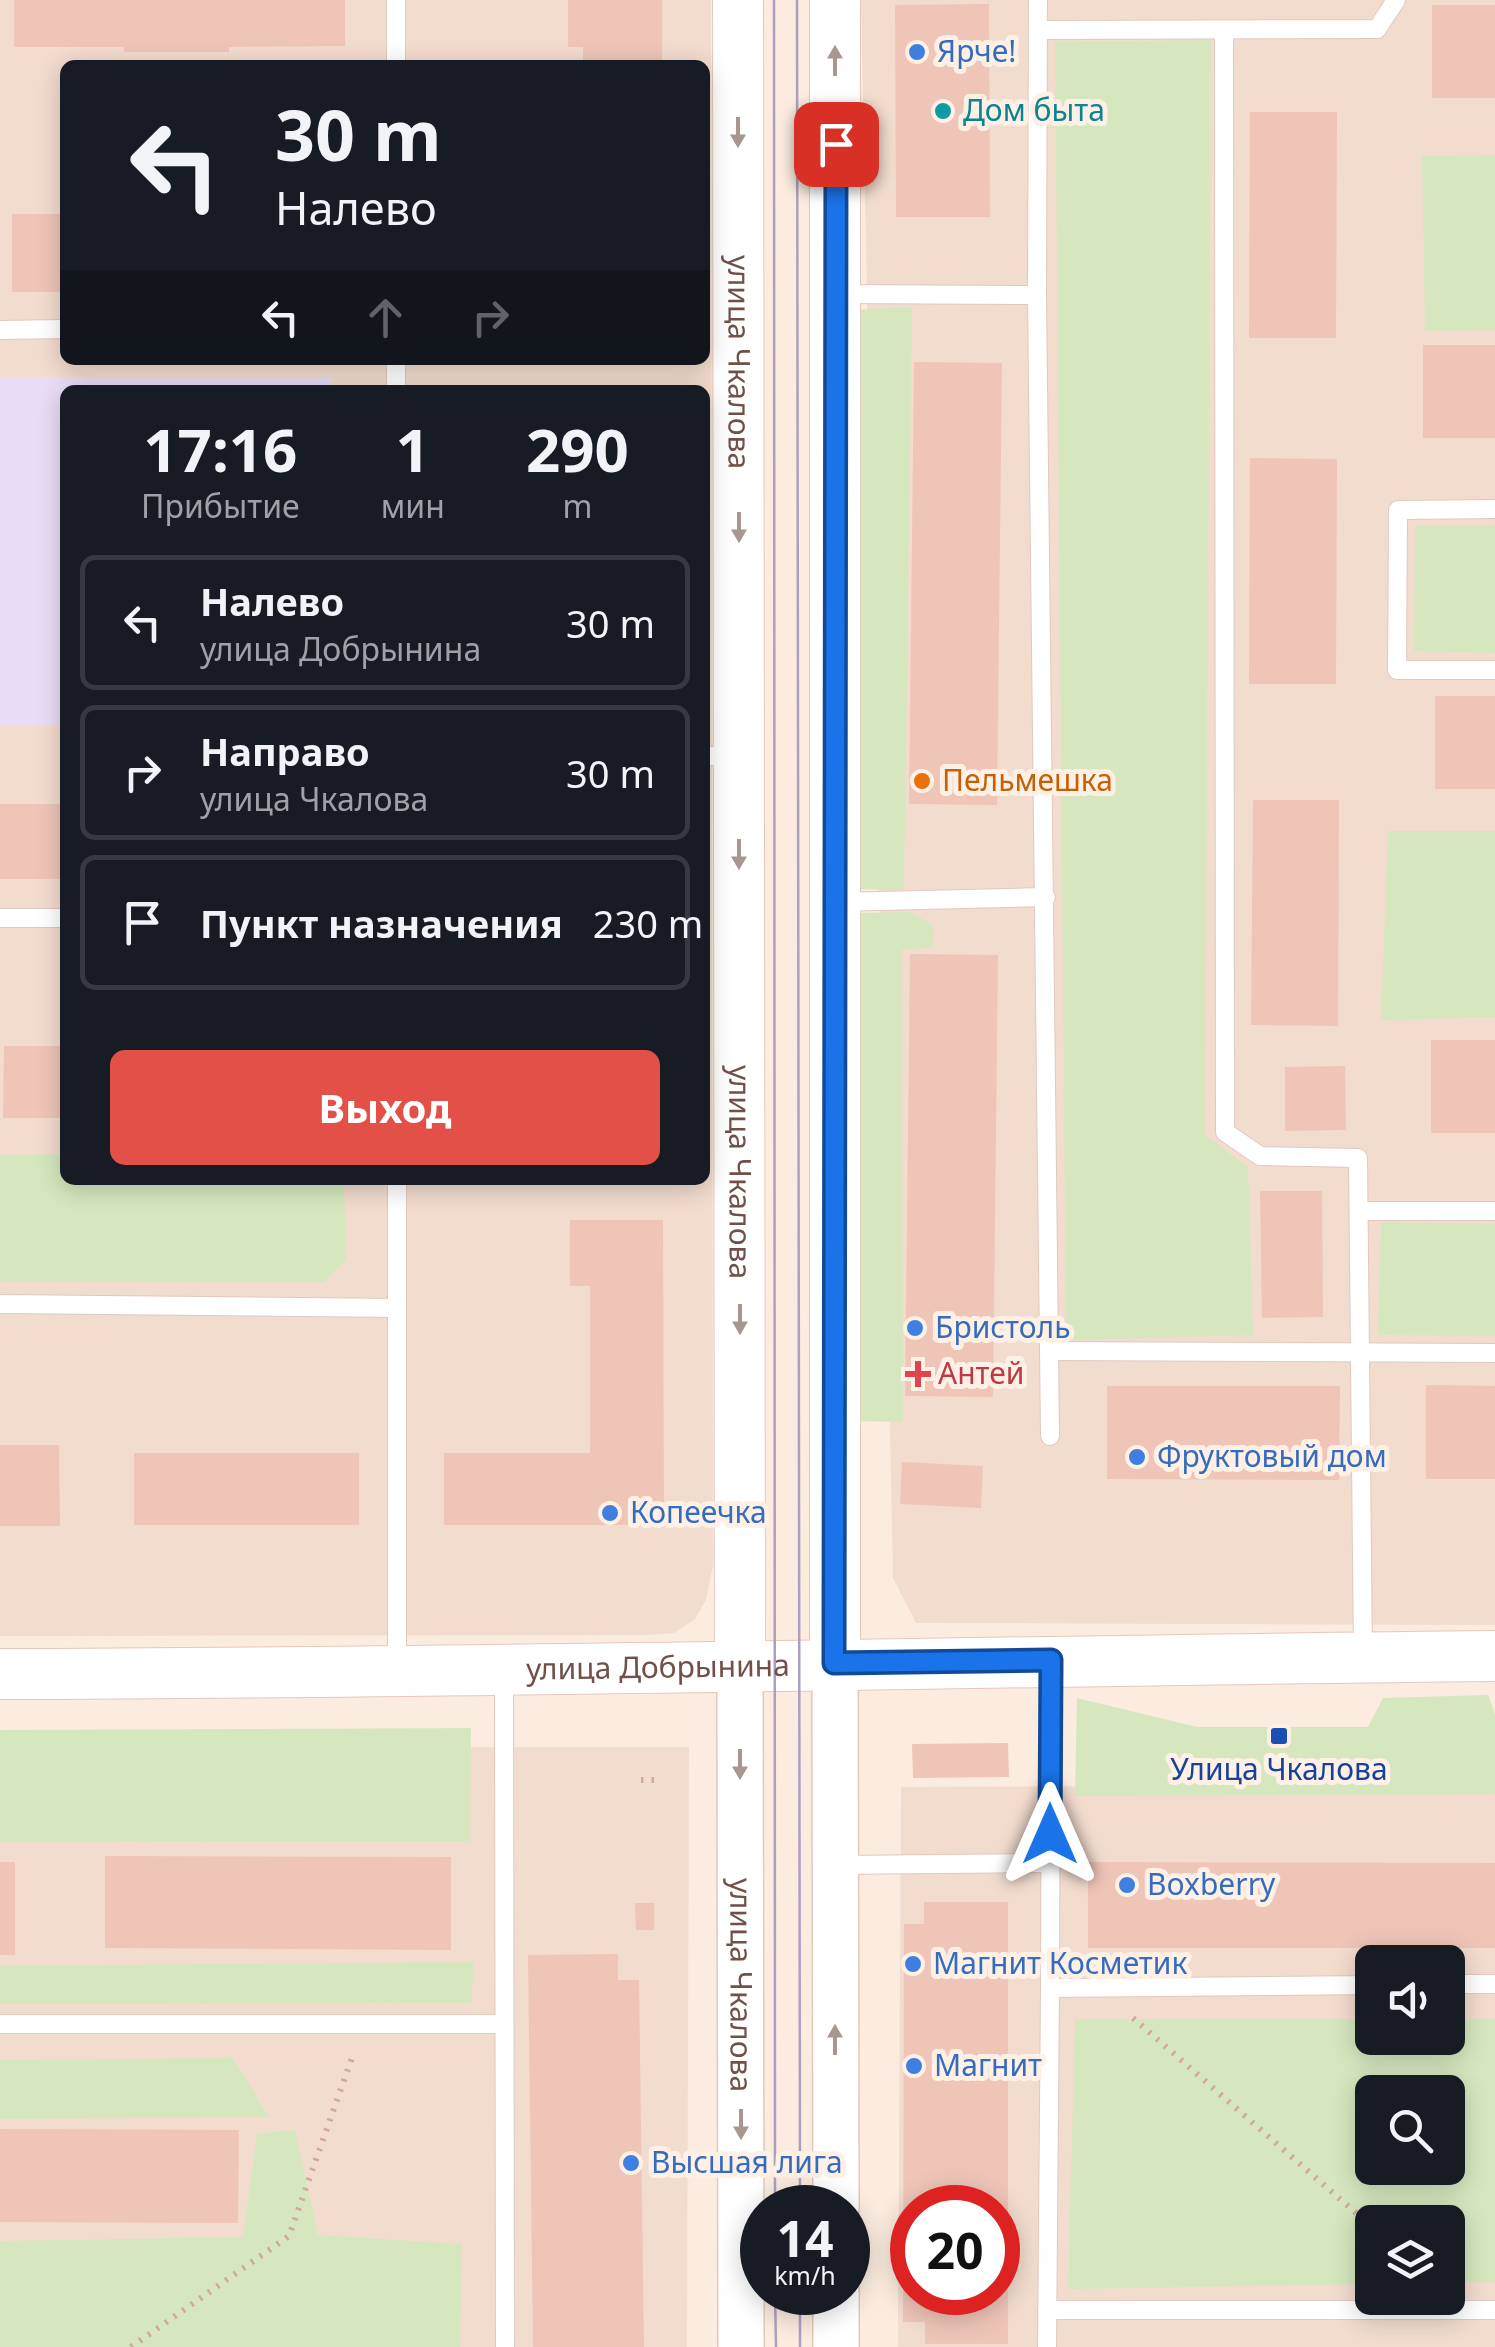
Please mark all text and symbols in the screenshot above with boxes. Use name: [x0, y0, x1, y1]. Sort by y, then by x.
place label: Ярче!: [937, 30, 1016, 71]
marker: Ярче!: [906, 41, 928, 63]
one-way arrow: [827, 44, 843, 76]
text: 30 m: [275, 86, 442, 182]
place label: Дом быта: [963, 89, 1105, 130]
icon: left: [110, 100, 240, 230]
marker: Дом быта: [932, 100, 954, 122]
pin: [794, 102, 879, 187]
one-way arrow: [730, 117, 746, 149]
icon: arrive: [809, 117, 864, 172]
text: Налево: [275, 177, 437, 238]
street label: улица Чкалова: [719, 255, 761, 469]
icon: left: [253, 290, 308, 345]
icon: ahead: [358, 290, 413, 345]
icon: right: [463, 290, 518, 345]
text: 17:16: [143, 408, 297, 490]
text: 1: [396, 408, 430, 490]
text: 290: [526, 408, 629, 490]
text: Прибытие: [141, 484, 300, 527]
text: мин: [381, 484, 445, 527]
text: m: [562, 484, 592, 527]
one-way arrow: [731, 512, 747, 544]
text: Налево: [200, 575, 344, 627]
icon: left: [115, 595, 170, 650]
text: 30 m: [566, 597, 655, 649]
text: улица Добрынина: [200, 627, 481, 670]
text: Направо: [200, 725, 370, 777]
icon: right: [115, 745, 170, 800]
text: 30 m: [566, 747, 655, 799]
place label: Пельмешка: [942, 759, 1113, 800]
marker: Пельмешка: [911, 770, 933, 792]
text: улица Чкалова: [200, 777, 428, 820]
one-way arrow: [731, 838, 747, 870]
icon: arrive: [115, 895, 170, 950]
text: Пункт назначения: [200, 897, 563, 949]
text: 230 m: [593, 897, 703, 949]
button: Выход: [110, 1050, 660, 1165]
street label: улица Чкалова: [720, 1065, 762, 1279]
one-way arrow: [732, 1303, 748, 1335]
place label: Бристоль: [935, 1306, 1071, 1347]
marker: Бристоль: [904, 1317, 926, 1339]
place label: Антей: [938, 1352, 1024, 1393]
marker: Антей: [907, 1363, 929, 1385]
place label: Фруктовый дом: [1157, 1435, 1387, 1476]
marker: Фруктовый дом: [1126, 1446, 1148, 1468]
place label: Копеечка: [630, 1491, 767, 1532]
marker: Копеечка: [599, 1502, 621, 1524]
street label: улица Добрынина: [526, 1644, 790, 1689]
marker: Улица Чкалова: [1268, 1725, 1290, 1747]
place label: Улица Чкалова: [1170, 1748, 1388, 1789]
one-way arrow: [732, 1749, 748, 1781]
position arrow: [998, 1782, 1102, 1886]
place label: Boxberry: [1147, 1863, 1276, 1904]
marker: Boxberry: [1116, 1874, 1138, 1896]
street label: улица Чкалова: [721, 1878, 763, 2092]
place label: Магнит Косметик: [933, 1942, 1187, 1983]
map controls: [1355, 1945, 1465, 2315]
button: sound: [1355, 1945, 1465, 2055]
marker: Магнит Косметик: [902, 1953, 924, 1975]
one-way arrow: [827, 2024, 843, 2056]
place label: Магнит: [934, 2044, 1042, 2085]
marker: Магнит: [903, 2055, 925, 2077]
button: search: [1355, 2075, 1465, 2185]
one-way arrow: [733, 2109, 749, 2141]
place label: Высшая лига: [651, 2141, 843, 2182]
marker: Высшая лига: [620, 2152, 642, 2174]
speed limit sign: 20: [890, 2185, 1020, 2315]
text: 14: [776, 2204, 834, 2272]
button: layers: [1355, 2205, 1465, 2315]
text: km/h: [774, 2258, 836, 2292]

